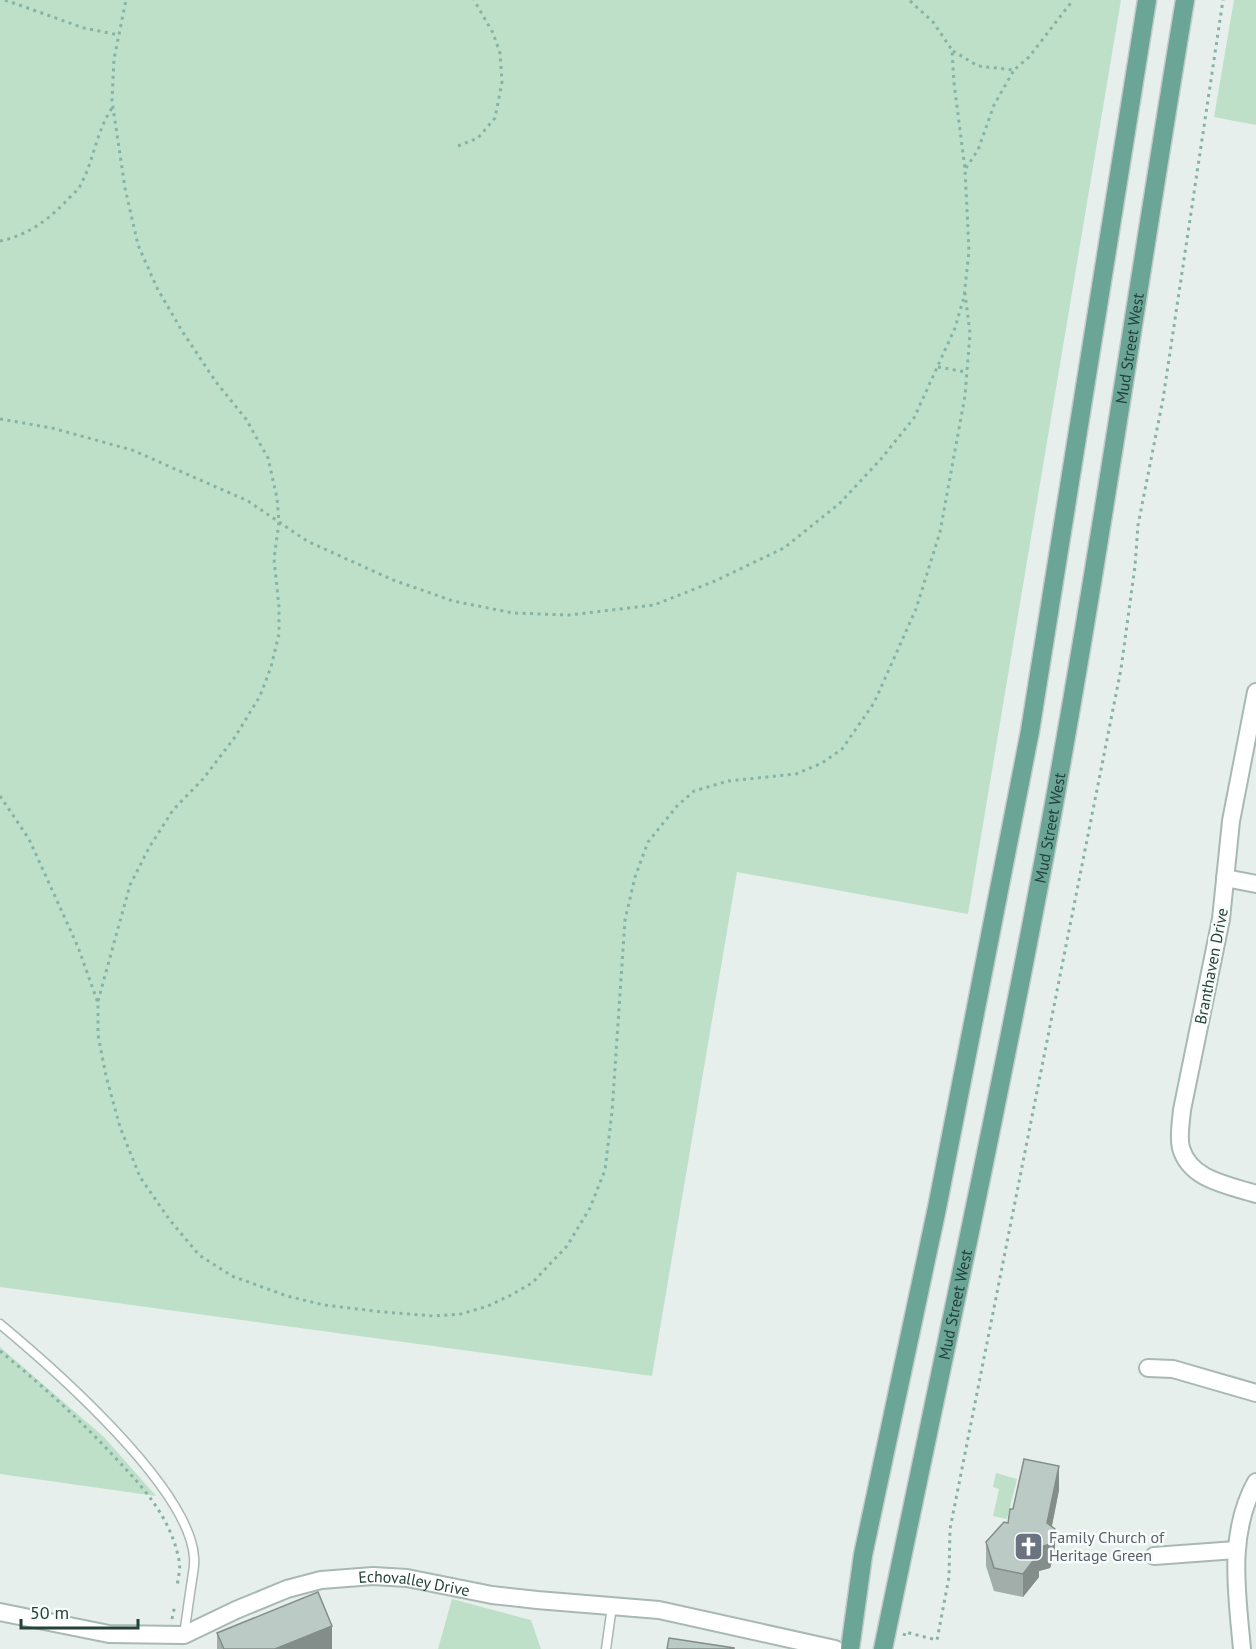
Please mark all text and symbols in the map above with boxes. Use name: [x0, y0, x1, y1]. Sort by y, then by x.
street label: Mud Street West: [1111, 291, 1148, 405]
street label: Mud Street West: [1030, 770, 1070, 885]
street label: Branthaven Drive: [1190, 906, 1232, 1026]
street label: Mud Street West: [934, 1247, 976, 1361]
place label: Family Church of Heritage Green: [1049, 1527, 1165, 1565]
church icon: Family Church of Heritage Green: [1012, 1530, 1044, 1562]
street label: Echovalley Drive: [357, 1566, 472, 1600]
scale bar: [21, 1592, 138, 1630]
text: 50 m: [30, 1601, 69, 1624]

